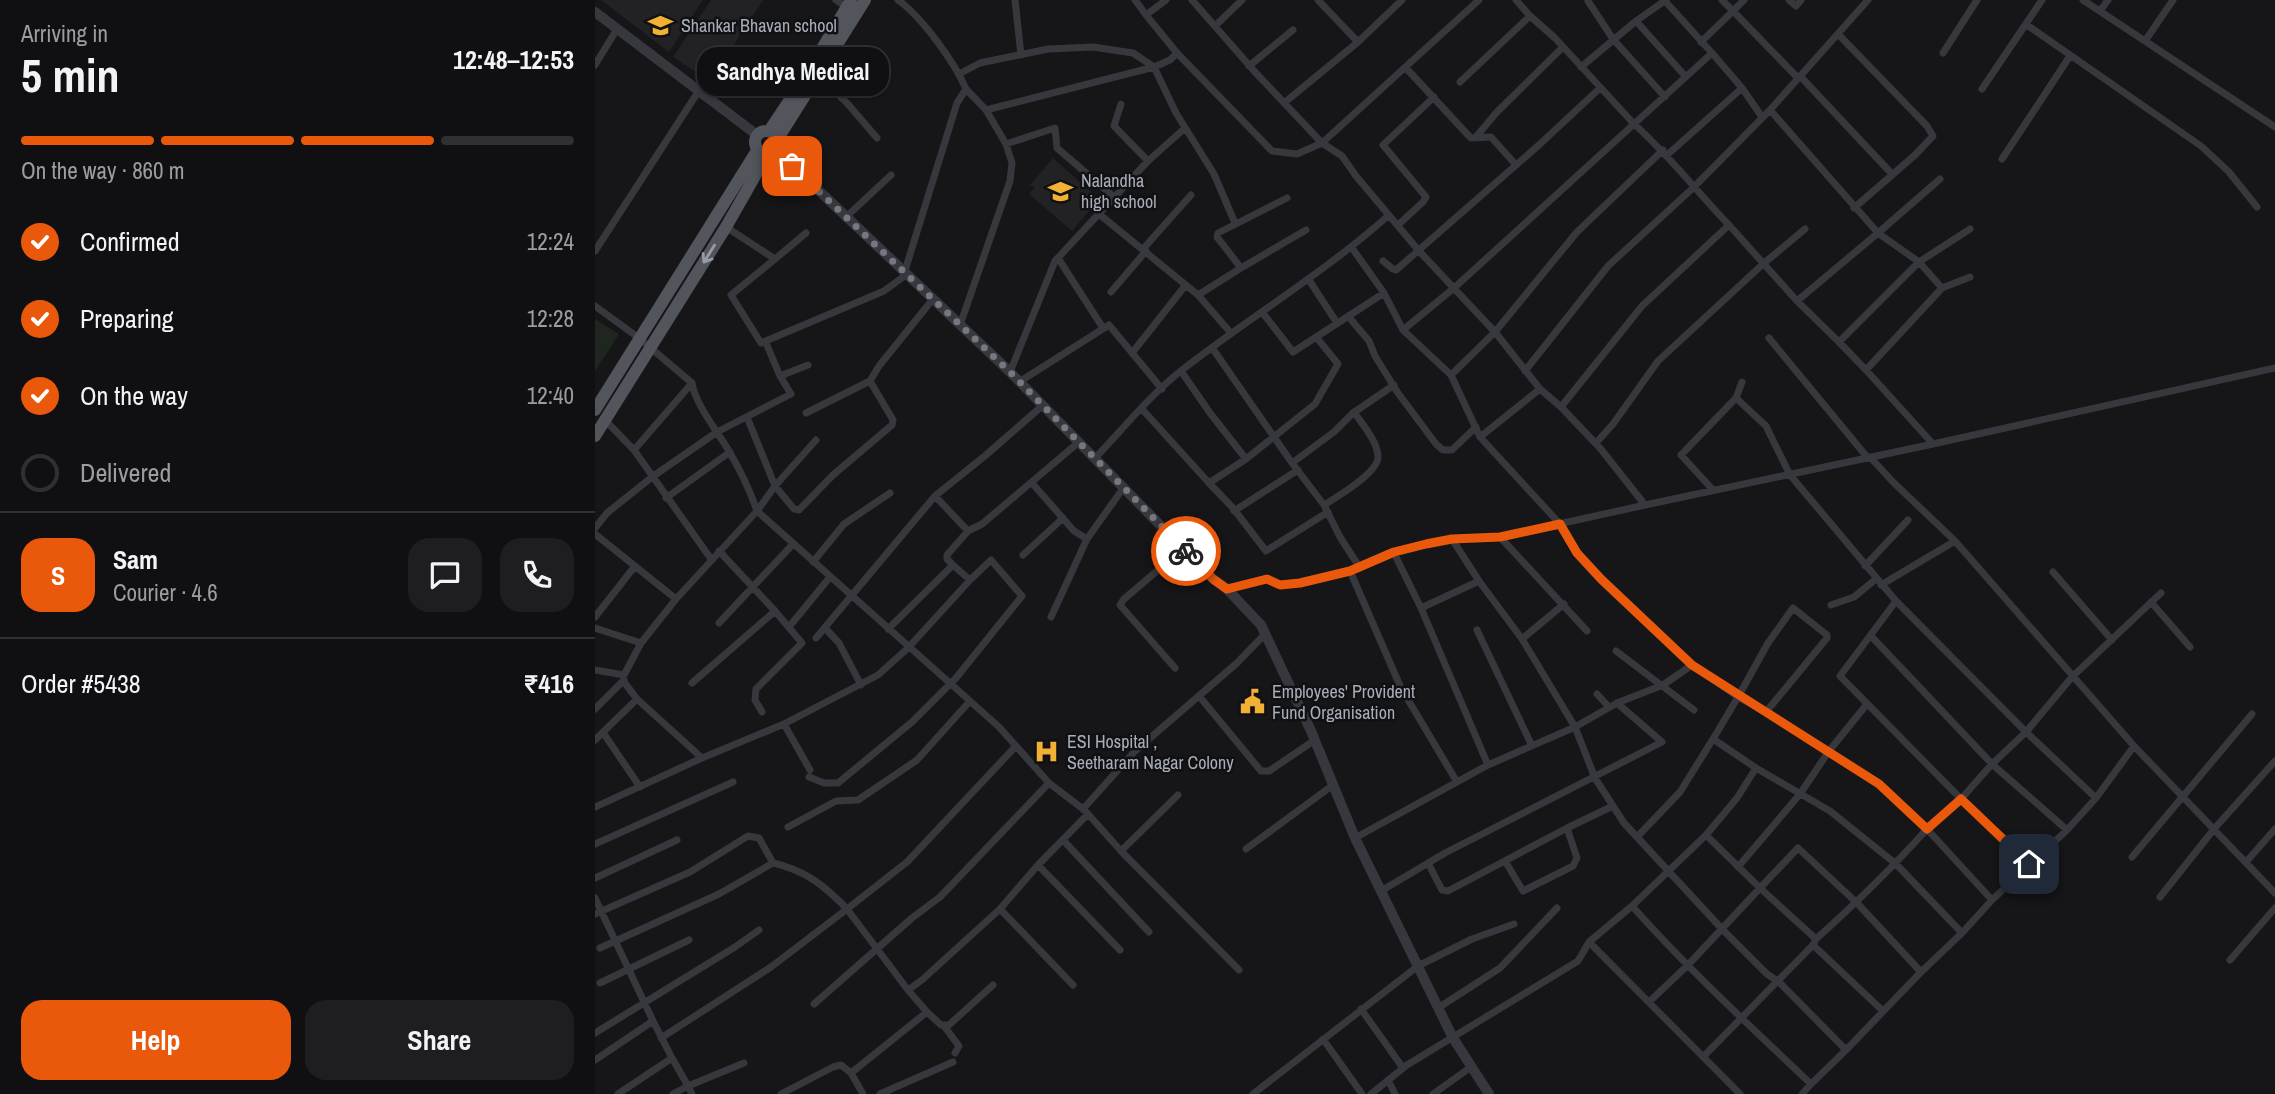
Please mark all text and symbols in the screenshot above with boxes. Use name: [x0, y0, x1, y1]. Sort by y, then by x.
school or university icon: Shankar Bhavan school: [647, 12, 675, 40]
place label: Shankar Bhavan school: [681, 13, 837, 38]
text: Arriving in: [21, 18, 108, 49]
text: 12:48–12:53: [453, 42, 574, 77]
text: 5 min: [21, 44, 120, 106]
callout: Sandhya Medical: [696, 47, 888, 96]
text: Sandhya Medical: [716, 56, 870, 87]
pin: [762, 136, 822, 196]
icon: bag: [773, 147, 811, 185]
text: On the way · 860 m: [21, 155, 185, 186]
place label: Nalandha high school: [1081, 168, 1157, 214]
school or university icon: Nalandha high school: [1047, 177, 1075, 205]
icon: check: [21, 223, 59, 261]
text: Confirmed: [80, 224, 180, 259]
text: 12:24: [527, 226, 574, 257]
one-way arrow: [702, 244, 716, 264]
icon: check: [21, 300, 59, 338]
text: Preparing: [80, 301, 174, 336]
text: 12:28: [527, 303, 574, 334]
icon: check: [21, 377, 59, 415]
text: On the way: [80, 378, 188, 413]
text: 12:40: [527, 380, 574, 411]
text: Delivered: [80, 455, 171, 490]
courier: [1151, 516, 1221, 586]
icon: bike: [1167, 532, 1205, 570]
button: chat: [408, 538, 482, 612]
button: phone: [500, 538, 574, 612]
text: Sam: [113, 542, 158, 577]
text: S: [51, 558, 65, 593]
text: Courier · 4.6: [113, 577, 218, 608]
text: Order #5438: [21, 666, 141, 701]
text: ₹416: [523, 666, 574, 701]
place label: Employees' Provident Fund Organisation: [1272, 679, 1415, 725]
public building icon: Employees' Provident Fund Organisation: [1238, 688, 1266, 716]
place label: ESI Hospital , Seetharam Nagar Colony: [1067, 729, 1234, 775]
hospital icon: ESI Hospital , Seetharam Nagar Colony: [1033, 738, 1061, 766]
pin: [1999, 834, 2059, 894]
icon: home: [2010, 845, 2048, 883]
button: Help: [21, 1000, 291, 1080]
button: Share: [305, 1000, 574, 1080]

